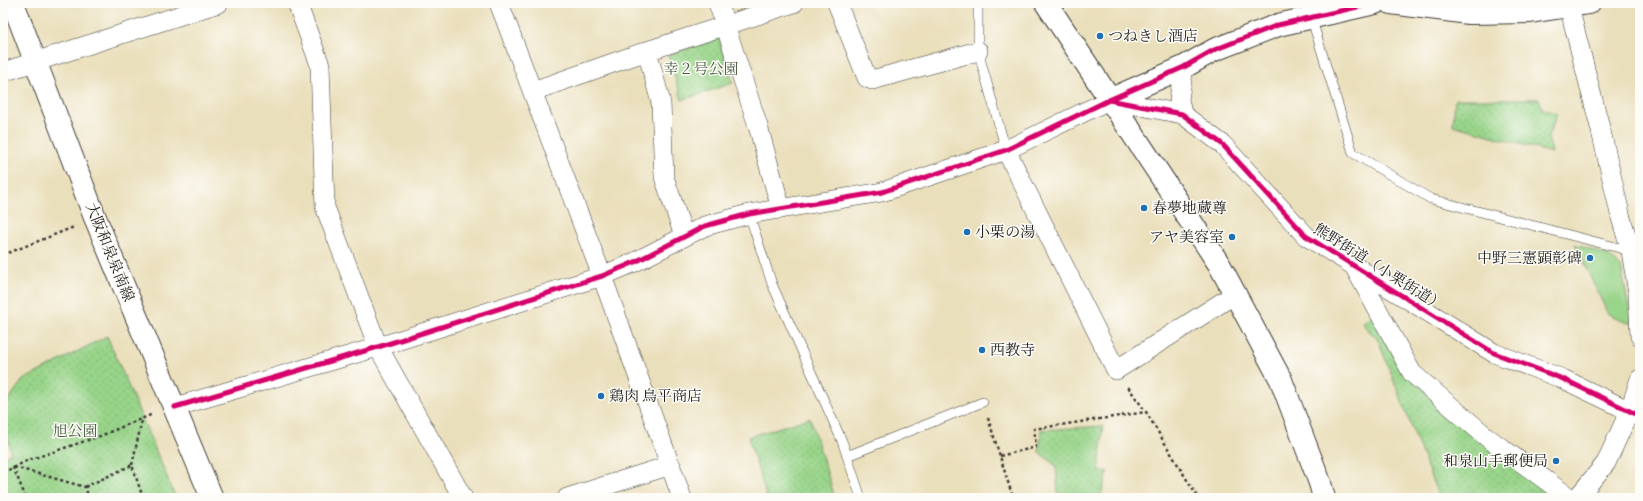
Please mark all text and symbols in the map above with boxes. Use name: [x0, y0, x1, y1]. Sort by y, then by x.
place label: つねきし酒店: [1108, 27, 1198, 48]
marker: つねきし酒店: [1095, 31, 1105, 41]
park label: 幸２号公園: [663, 60, 739, 81]
place label: 春夢地蔵尊: [1152, 199, 1227, 220]
street label: 大阪和泉泉南線: [79, 200, 138, 305]
marker: 春夢地蔵尊: [1139, 203, 1149, 213]
street label: 熊野街道（小栗街道）: [1309, 220, 1447, 317]
place label: 小栗の湯: [975, 223, 1035, 244]
marker: 小栗の湯: [962, 227, 972, 237]
place label: アヤ美容室: [1149, 228, 1224, 249]
marker: アヤ美容室: [1227, 232, 1237, 242]
place label: 中野三憲顕彰碑: [1477, 249, 1582, 270]
marker: 中野三憲顕彰碑: [1585, 253, 1595, 263]
place label: 西教寺: [990, 341, 1035, 362]
marker: 西教寺: [977, 345, 987, 355]
place label: 鶏肉 鳥平商店: [609, 387, 702, 408]
marker: 鶏肉 鳥平商店: [596, 391, 606, 401]
park label: 旭公園: [52, 422, 98, 443]
place label: 和泉山手郵便局: [1443, 452, 1548, 473]
marker: 和泉山手郵便局: [1551, 456, 1561, 466]

